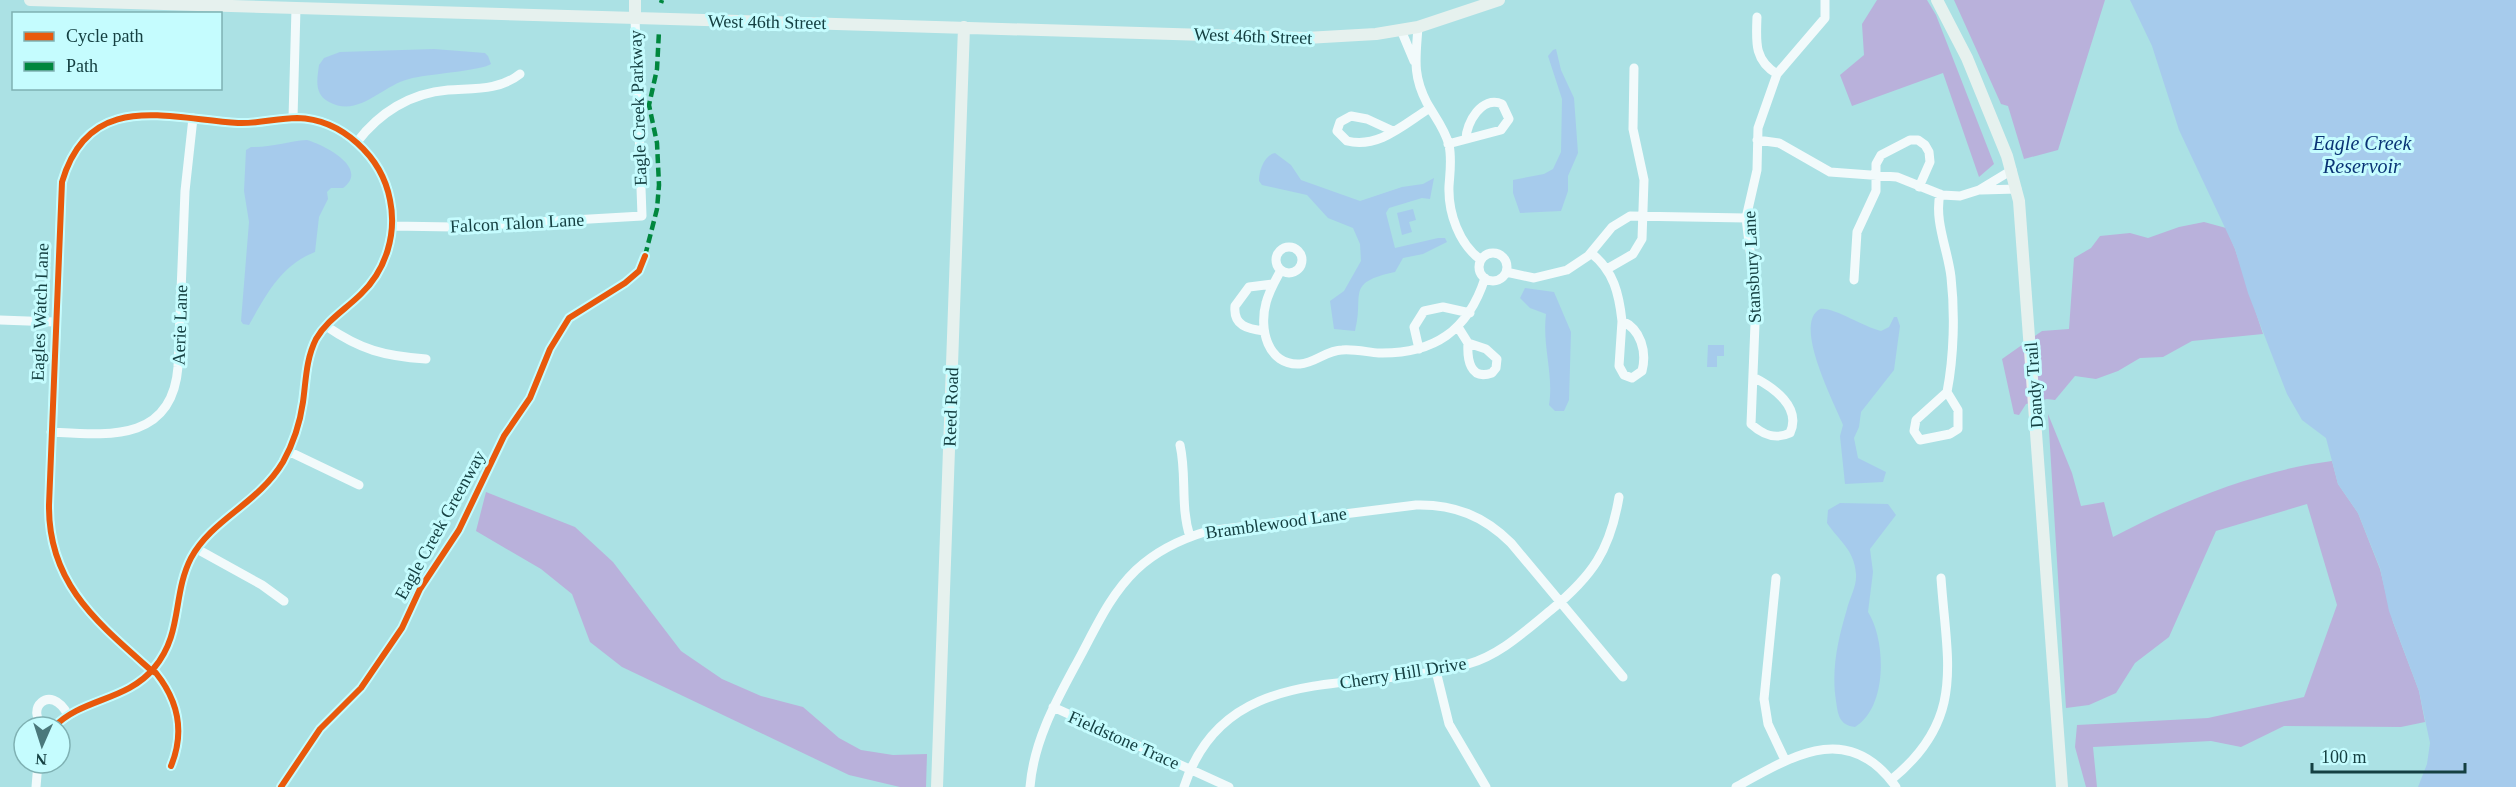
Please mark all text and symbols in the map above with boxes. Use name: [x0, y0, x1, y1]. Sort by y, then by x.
street label: West 46th Street: [708, 11, 826, 33]
legend: [12, 12, 222, 90]
street label: West 46th Street: [1193, 24, 1313, 48]
text: Cycle path: [66, 26, 143, 46]
street label: Eagle Creek Parkway: [625, 30, 651, 186]
text: Path: [66, 56, 98, 76]
water label: Eagle Creek Reservoir: [2312, 132, 2412, 177]
street label: Falcon Talon Lane: [449, 209, 585, 237]
street label: Stansbury Lane: [1739, 210, 1765, 324]
street label: Eagles Watch Lane: [28, 243, 52, 381]
street label: Aerie Lane: [169, 284, 191, 366]
street label: Dandy Trail: [2021, 341, 2047, 429]
street label: Reed Road: [940, 367, 962, 447]
street label: Eagle Creek Greenway: [391, 447, 489, 603]
street label: Bramblewood Lane: [1204, 503, 1348, 543]
street label: Cherry Hill Drive: [1338, 653, 1468, 693]
street label: Fieldstone Trace: [1065, 707, 1183, 773]
north arrow: [12, 715, 72, 775]
scale bar: [2312, 736, 2465, 774]
text: 100 m: [2321, 747, 2367, 767]
text: N: [35, 751, 47, 768]

